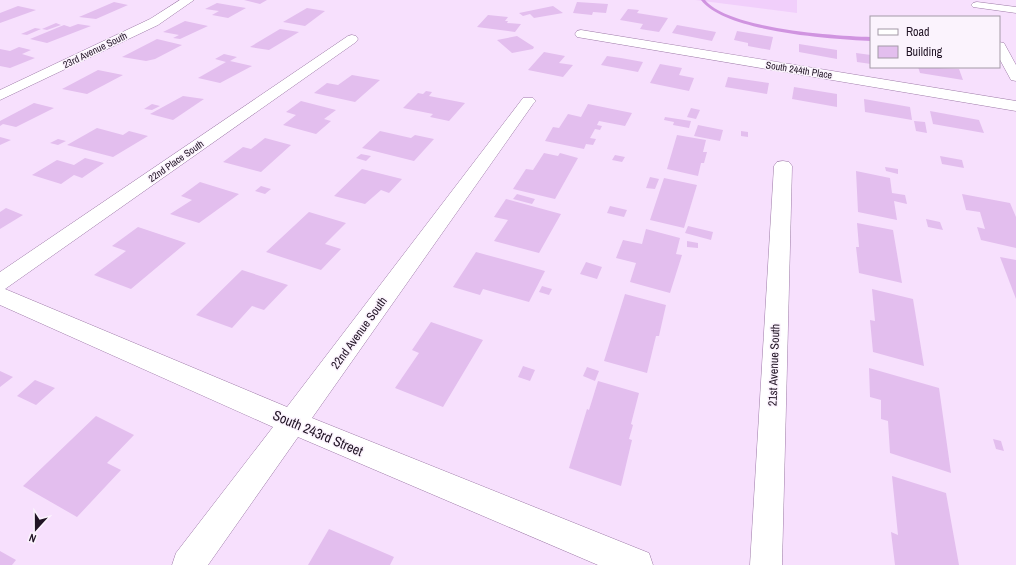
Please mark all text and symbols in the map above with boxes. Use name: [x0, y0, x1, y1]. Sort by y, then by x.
legend: [870, 16, 1000, 68]
text: Road: [906, 24, 930, 40]
street label: 23rd Avenue South: [61, 29, 129, 71]
text: Building: [906, 44, 943, 60]
street label: South 244th Place: [765, 58, 834, 82]
street label: 22nd Place South: [146, 137, 206, 185]
street label: 22nd Avenue South: [327, 294, 391, 372]
street label: 21st Avenue South: [765, 324, 783, 406]
street label: South 243rd Street: [270, 406, 366, 460]
north arrow: [16, 509, 56, 549]
text: N: [27, 531, 38, 546]

